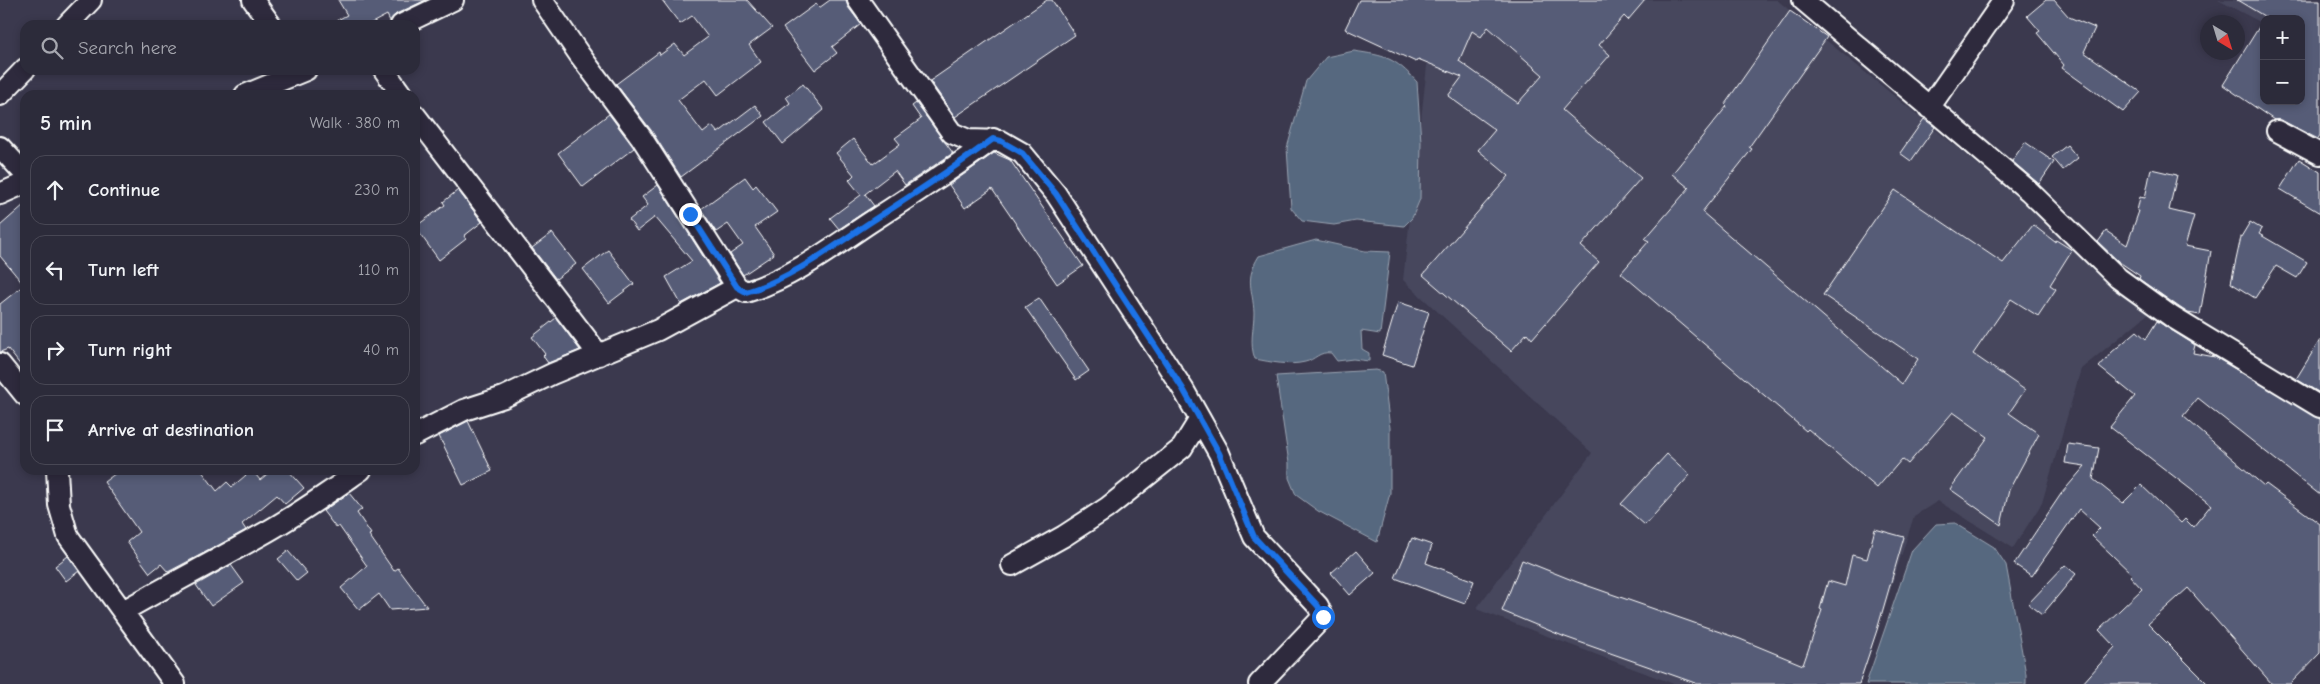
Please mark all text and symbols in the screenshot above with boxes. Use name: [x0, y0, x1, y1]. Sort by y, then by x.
north arrow: [2200, 15, 2245, 60]
map controls: [2260, 15, 2305, 105]
button: +: [2260, 15, 2305, 60]
search box: [20, 20, 420, 75]
icon: search: [38, 34, 66, 62]
text: Search here: [78, 37, 177, 59]
button: −: [2260, 60, 2305, 105]
text: 5 min: [40, 111, 92, 135]
text: Walk · 380 m: [310, 114, 400, 132]
icon: ahead: [41, 176, 69, 204]
text: Continue: [88, 179, 160, 201]
text: 230 m: [354, 181, 399, 199]
route end: [679, 203, 702, 226]
icon: left: [41, 256, 69, 284]
text: Turn left: [88, 259, 159, 281]
text: 110 m: [358, 261, 399, 279]
icon: right: [41, 336, 69, 364]
text: Turn right: [88, 339, 172, 361]
text: 40 m: [363, 341, 399, 359]
icon: arrive: [41, 416, 69, 444]
text: Arrive at destination: [88, 419, 254, 441]
route start: [1312, 606, 1335, 629]

